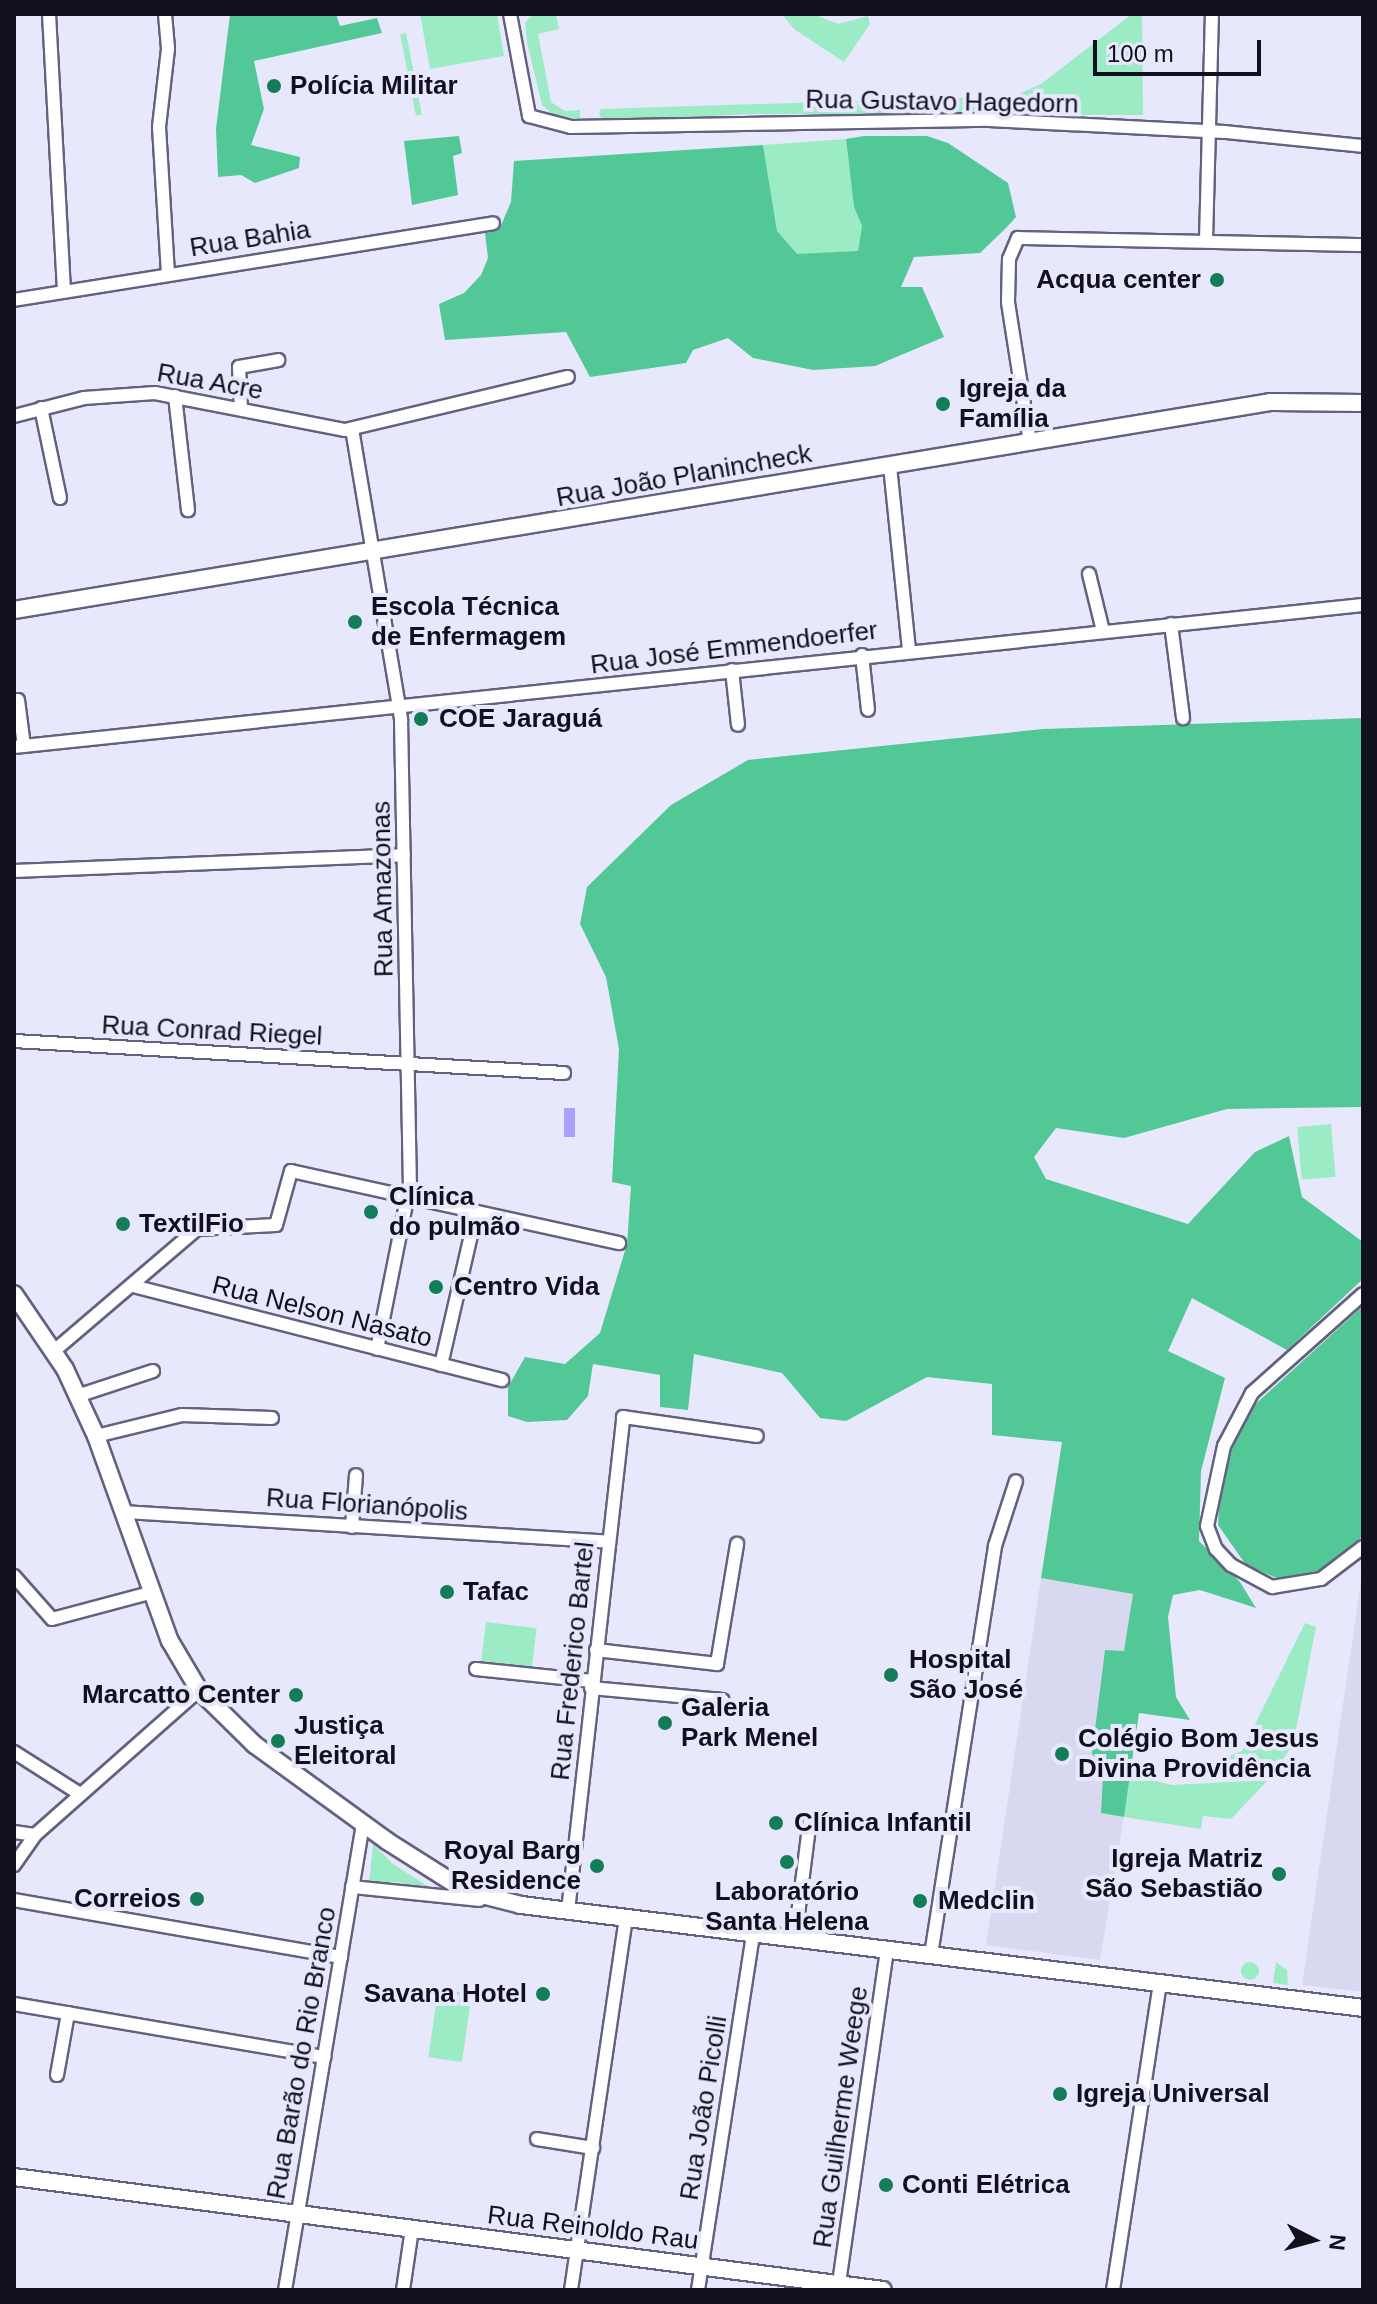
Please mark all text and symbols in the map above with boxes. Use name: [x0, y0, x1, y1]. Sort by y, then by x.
scale bar: [1097, 24, 1265, 74]
text: 100 m: [1107, 40, 1174, 67]
place label: Polícia Militar: [290, 70, 458, 102]
marker: Polícia Militar: [265, 77, 283, 95]
street label: Rua Gustavo Hagedorn: [805, 84, 1079, 120]
street label: Rua Bahia: [188, 214, 312, 264]
place label: Acqua center: [1036, 264, 1201, 296]
marker: Acqua center: [1208, 271, 1226, 289]
street label: Rua Acre: [154, 357, 266, 407]
place label: Igreja da Família: [959, 373, 1066, 434]
marker: Igreja da Família: [934, 395, 952, 413]
street label: Rua João Planincheck: [554, 438, 814, 514]
place label: Escola Técnica de Enfermagem: [371, 591, 566, 652]
marker: Escola Técnica de Enfermagem: [346, 613, 364, 631]
street label: Rua José Emmendoerfer: [589, 615, 879, 681]
place label: COE Jaraguá: [439, 703, 602, 735]
marker: COE Jaraguá: [410, 708, 432, 730]
street label: Rua Amazonas: [366, 800, 400, 978]
street label: Rua Conrad Riegel: [101, 1010, 323, 1052]
place label: Clínica do pulmão: [389, 1181, 520, 1242]
marker: Clínica do pulmão: [360, 1201, 382, 1223]
place label: TextilFio: [139, 1208, 244, 1240]
marker: TextilFio: [114, 1215, 132, 1233]
street label: Rua Nelson Nasato: [209, 1270, 435, 1354]
place label: Centro Vida: [454, 1271, 599, 1303]
marker: Centro Vida: [425, 1276, 447, 1298]
street label: Rua Florianópolis: [265, 1482, 469, 1528]
street label: Rua Frederico Bartel: [545, 1540, 601, 1782]
place label: Tafac: [463, 1576, 529, 1608]
marker: Tafac: [438, 1583, 456, 1601]
place label: Hospital São José: [909, 1644, 1023, 1706]
marker: Hospital São José: [880, 1664, 902, 1686]
place label: Marcatto Center: [82, 1679, 280, 1711]
marker: Marcatto Center: [287, 1686, 305, 1704]
place label: Galeria Park Menel: [681, 1692, 818, 1754]
place label: Justiça Eleitoral: [294, 1710, 397, 1772]
marker: Galeria Park Menel: [656, 1714, 674, 1732]
place label: Colégio Bom Jesus Divina Providência: [1078, 1723, 1319, 1784]
marker: Justiça Eleitoral: [269, 1732, 287, 1750]
marker: Colégio Bom Jesus Divina Providência: [1053, 1745, 1071, 1763]
place label: Clínica Infantil: [794, 1807, 972, 1839]
marker: Clínica Infantil: [765, 1812, 787, 1834]
place label: Royal Barg Residence: [444, 1835, 581, 1896]
place label: Igreja Matriz São Sebastião: [1085, 1843, 1263, 1904]
marker: Laboratório Santa Helena: [776, 1851, 798, 1873]
marker: Royal Barg Residence: [588, 1857, 606, 1875]
marker: Igreja Matriz São Sebastião: [1270, 1865, 1288, 1883]
place label: Laboratório Santa Helena: [705, 1876, 869, 1938]
place label: Correios: [74, 1883, 181, 1915]
place label: Medclin: [938, 1885, 1035, 1917]
marker: Correios: [188, 1890, 206, 1908]
marker: Medclin: [909, 1890, 931, 1912]
street label: Rua Barão do Rio Branco: [261, 1904, 343, 2202]
place label: Savana Hotel: [364, 1978, 527, 2010]
street label: Rua Guilherme Weege: [807, 1984, 875, 2250]
marker: Savana Hotel: [534, 1985, 552, 2003]
street label: Rua João Picolli: [674, 2013, 734, 2203]
place label: Igreja Universal: [1076, 2078, 1270, 2110]
marker: Igreja Universal: [1051, 2085, 1069, 2103]
place label: Conti Elétrica: [902, 2169, 1070, 2201]
marker: Conti Elétrica: [877, 2176, 895, 2194]
street label: Rua Reinoldo Rau: [486, 2200, 700, 2256]
north arrow: [1273, 2200, 1353, 2280]
text: N: [1324, 2233, 1351, 2252]

